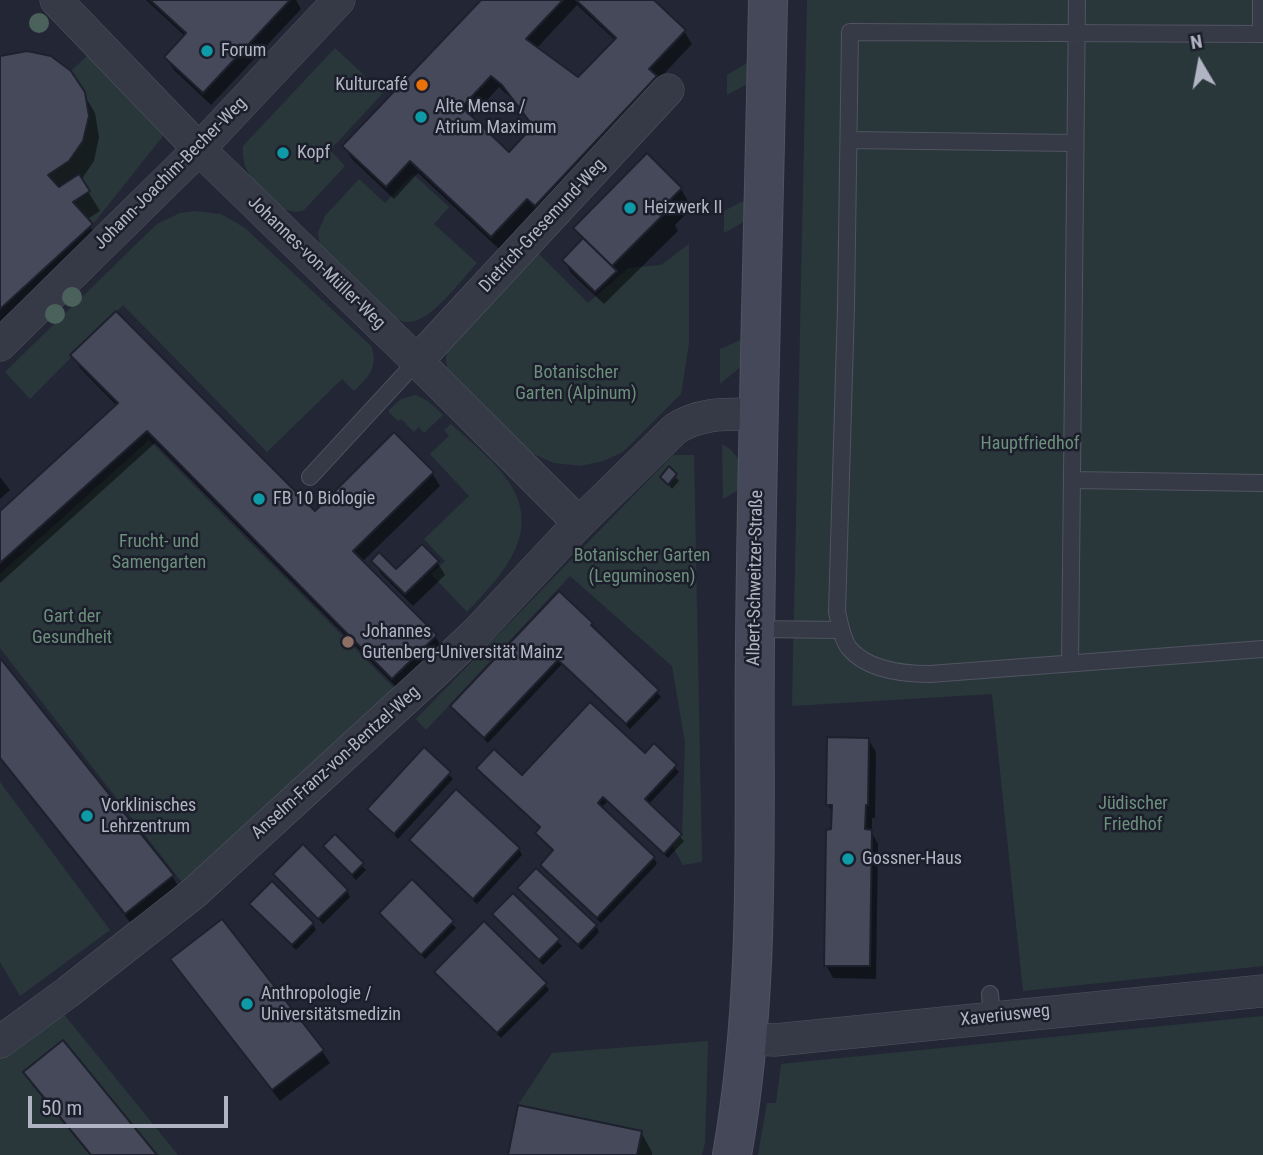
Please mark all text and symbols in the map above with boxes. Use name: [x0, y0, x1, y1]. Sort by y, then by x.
north arrow: [1165, 28, 1235, 98]
text: N: [1189, 29, 1204, 54]
place label: Forum: [221, 40, 266, 62]
marker: Forum: [199, 43, 215, 59]
place label: Kulturcafé: [335, 74, 408, 96]
marker: Kulturcafé: [414, 77, 430, 93]
street label: Johann-Joachim-Becher-Weg: [90, 93, 252, 255]
place label: Alte Mensa / Atrium Maximum: [435, 96, 557, 138]
marker: Alte Mensa / Atrium Maximum: [413, 109, 429, 125]
place label: Kopf: [297, 142, 330, 164]
marker: Kopf: [275, 145, 291, 161]
street label: Dietrich-Gresemund-Weg: [475, 154, 611, 298]
street label: Johannes-von-Müller-Weg: [243, 192, 389, 334]
place label: Heizwerk II: [644, 197, 722, 219]
marker: Heizwerk II: [622, 200, 638, 216]
park label: Botanischer Garten (Alpinum): [515, 362, 637, 404]
park label: Hauptfriedhof: [981, 433, 1079, 455]
place label: FB 10 Biologie: [273, 488, 375, 510]
street label: Albert-Schweitzer-Straße: [744, 490, 768, 666]
marker: FB 10 Biologie: [251, 491, 267, 507]
park label: Frucht- und Samengarten: [112, 531, 206, 574]
park label: Botanischer Garten (Leguminosen): [574, 545, 710, 588]
park label: Gart der Gesundheit: [32, 606, 112, 648]
place label: Johannes Gutenberg-Universität Mainz: [362, 621, 563, 664]
marker: Johannes Gutenberg-Universität Mainz: [340, 634, 356, 650]
street label: Anselm-Franz-von-Bentzel-Weg: [247, 682, 425, 844]
park label: Jüdischer Friedhof: [1098, 793, 1168, 836]
place label: Vorklinisches Lehrzentrum: [101, 795, 196, 838]
marker: Vorklinisches Lehrzentrum: [79, 808, 95, 824]
place label: Gossner-Haus: [862, 848, 962, 870]
marker: Gossner-Haus: [840, 851, 856, 867]
place label: Anthropologie / Universitätsmedizin: [261, 983, 401, 1026]
marker: Anthropologie / Universitätsmedizin: [239, 996, 255, 1012]
street label: Xaveriusweg: [959, 1001, 1051, 1031]
scale bar: [32, 1082, 231, 1126]
text: 50 m: [41, 1096, 82, 1120]

